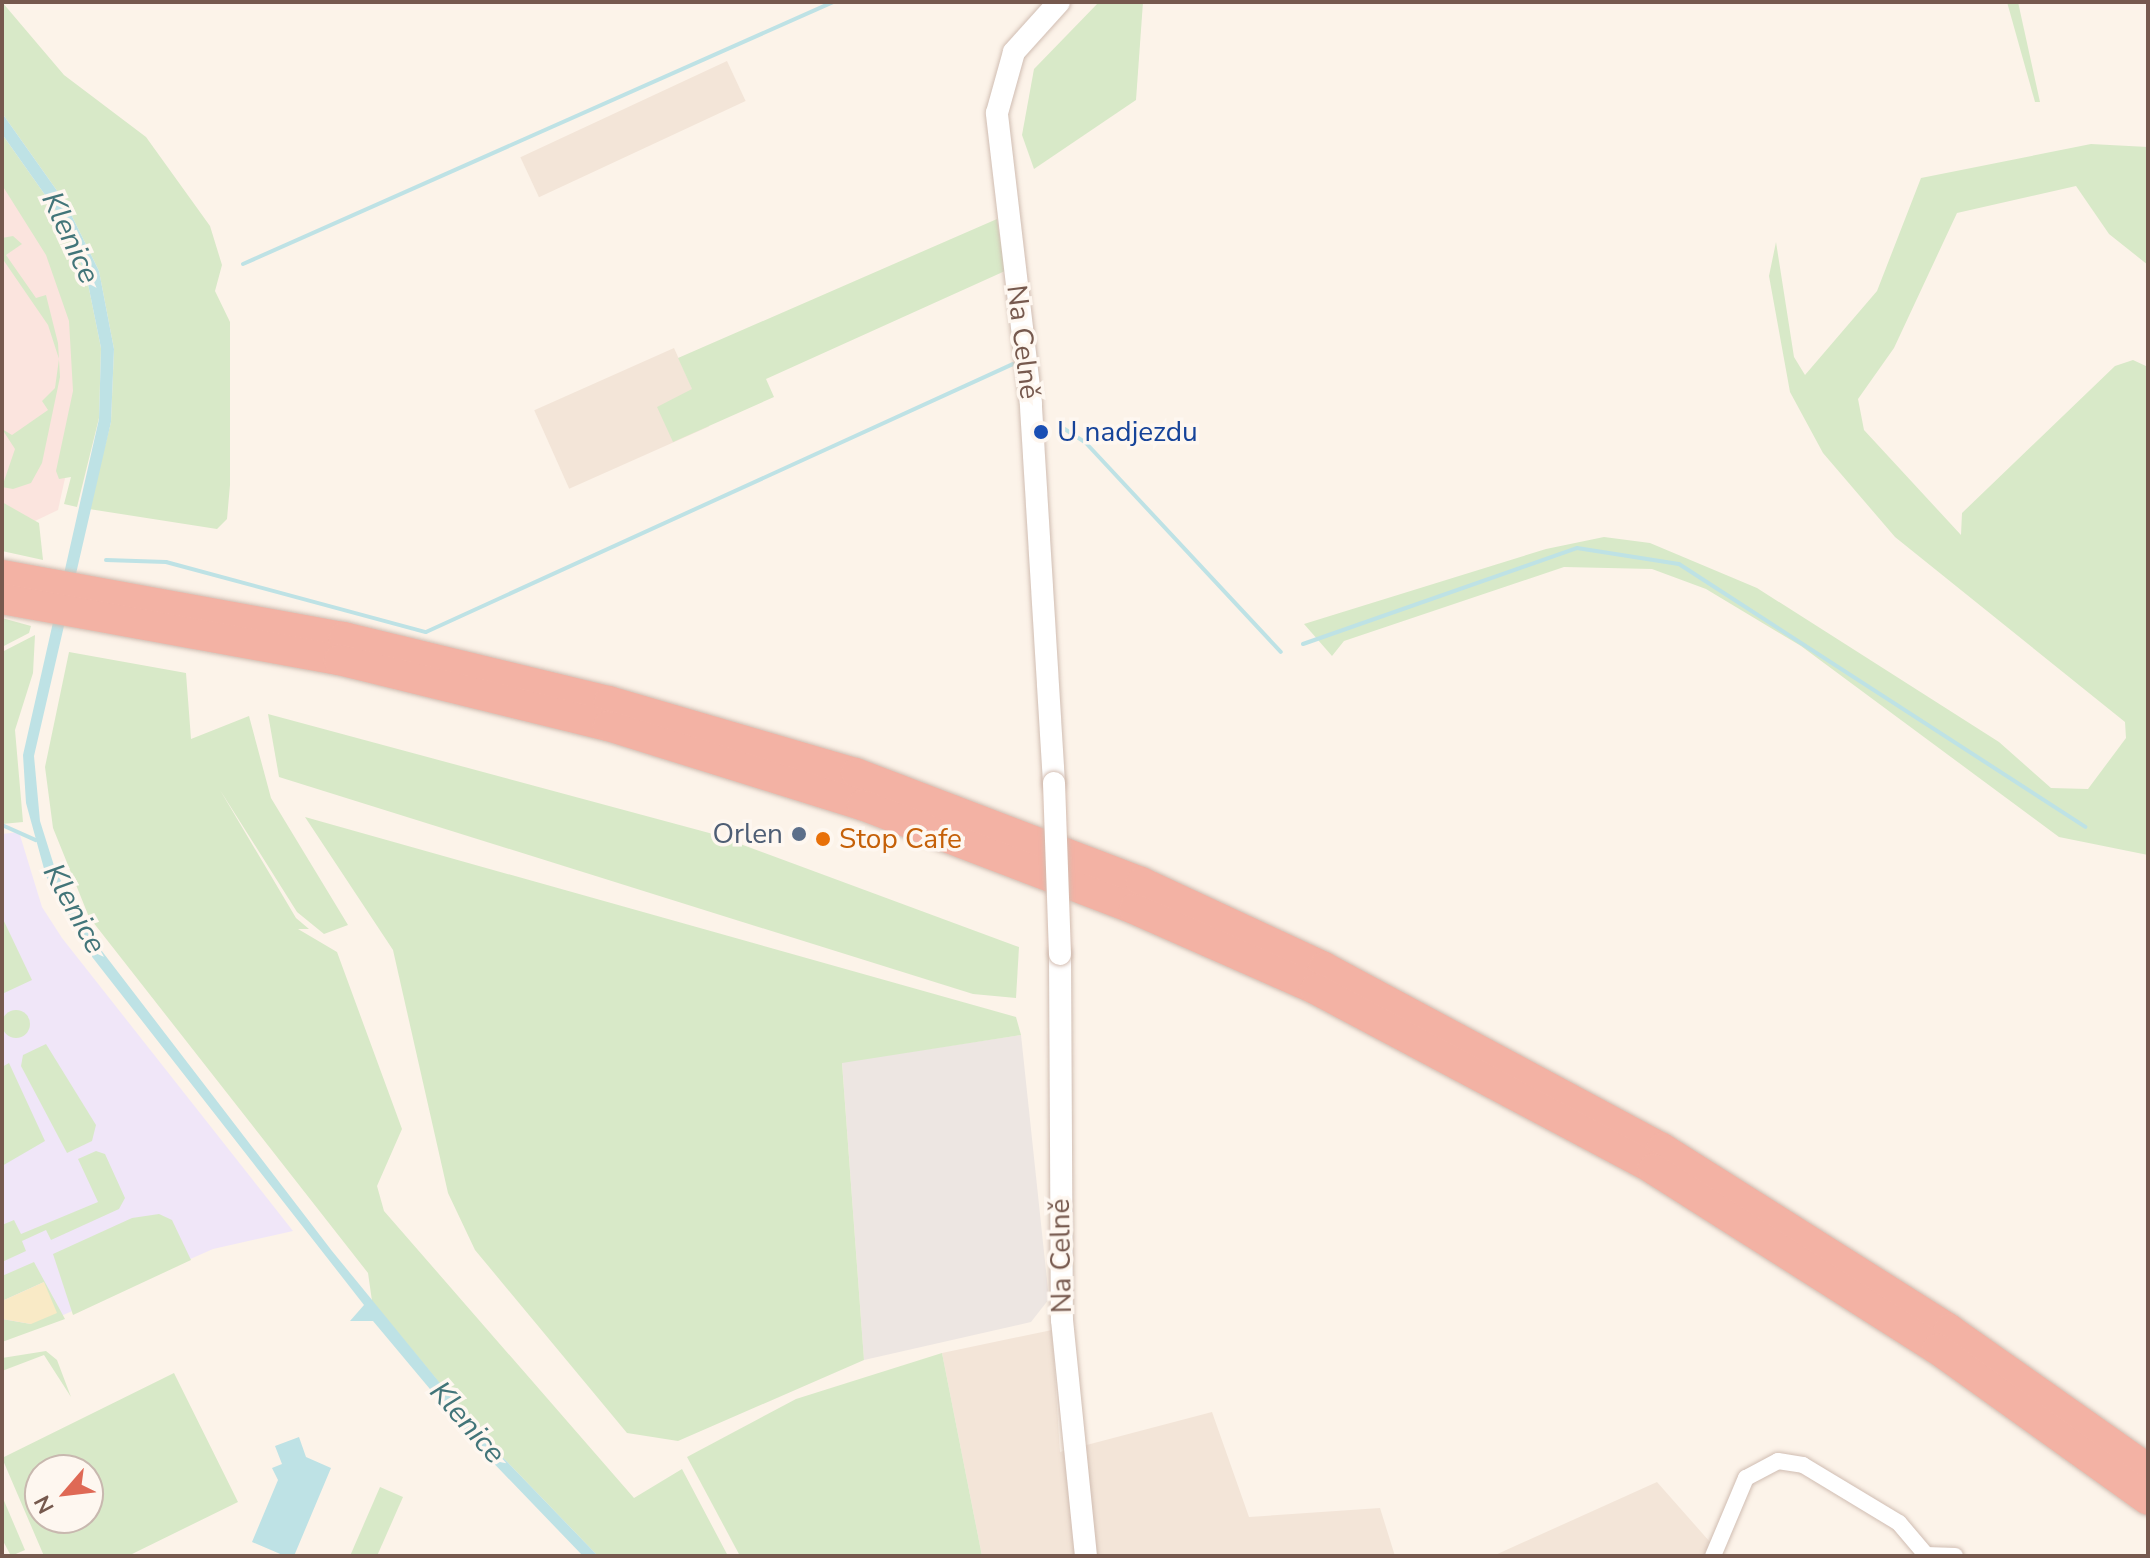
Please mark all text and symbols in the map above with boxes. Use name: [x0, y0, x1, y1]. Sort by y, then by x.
water label: Klenice: [33, 186, 107, 290]
street label: Na Celně: [999, 283, 1047, 401]
place label: U nadjezdu: [1057, 415, 1198, 449]
marker: U nadjezdu: [1032, 423, 1050, 441]
place label: Orlen: [713, 817, 783, 851]
place label: Stop Cafe: [839, 822, 962, 856]
marker: Orlen: [790, 825, 808, 843]
marker: Stop Cafe: [814, 830, 832, 848]
water label: Klenice: [35, 858, 113, 960]
street label: Na Celně: [1043, 1198, 1079, 1314]
water label: Klenice: [422, 1375, 512, 1471]
north arrow: [24, 1454, 104, 1534]
text: N: [27, 1490, 62, 1519]

